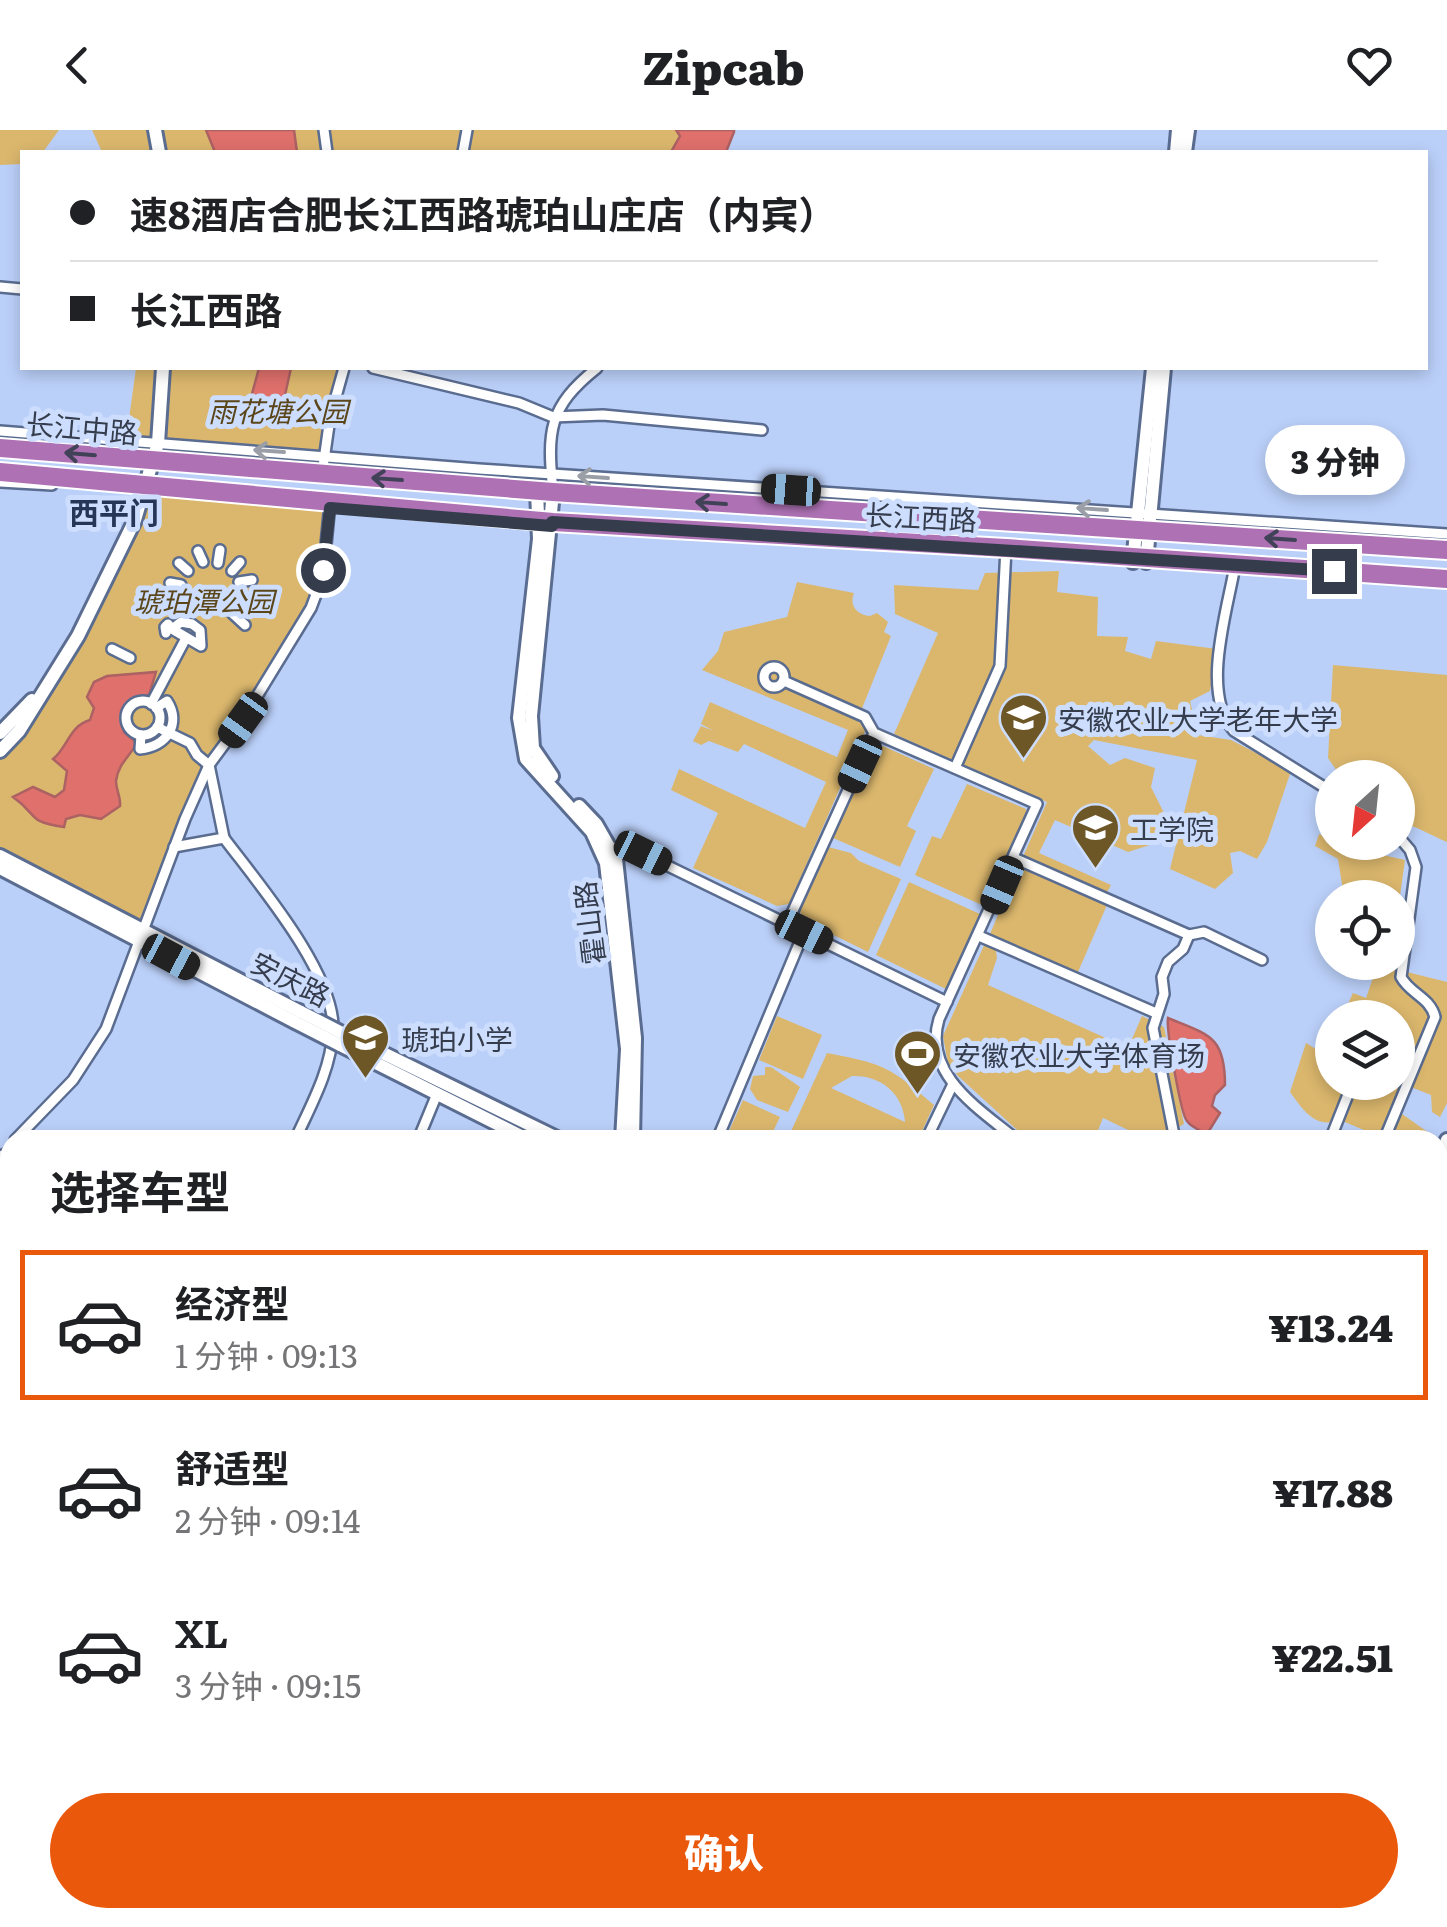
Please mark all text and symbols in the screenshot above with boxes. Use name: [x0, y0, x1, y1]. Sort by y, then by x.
text: Zipcab: [642, 32, 805, 99]
icon: back: [50, 38, 105, 93]
icon: heart: [1342, 38, 1397, 93]
text: 速8酒店合肥长江西路琥珀山庄店（内宾）: [130, 184, 836, 241]
text: 长江西路: [130, 280, 282, 337]
park label: 雨花塘公园: [208, 389, 352, 431]
street label: 长江中路: [24, 401, 140, 453]
callout: 3 分钟: [1264, 426, 1404, 496]
text: 3 分钟: [1291, 436, 1379, 484]
one-way arrow: [254, 441, 286, 460]
one-way arrow: [65, 445, 97, 464]
one-way arrow: [578, 467, 610, 486]
one-way arrow: [371, 469, 403, 488]
car: [760, 473, 822, 507]
district label: 西平门: [69, 489, 159, 533]
street label: 长江西路: [864, 492, 978, 540]
one-way arrow: [696, 493, 728, 512]
one-way arrow: [1076, 499, 1109, 518]
one-way arrow: [1264, 530, 1296, 549]
route start: [301, 548, 346, 593]
route end: [1312, 549, 1357, 594]
park label: 琥珀潭公园: [134, 579, 278, 621]
car: [213, 687, 273, 753]
school or university icon: 安徽农业大学老年大学: [997, 692, 1049, 760]
place label: 安徽农业大学老年大学: [1058, 697, 1338, 739]
car: [834, 730, 886, 798]
north arrow: [1315, 760, 1415, 860]
map controls: [1315, 760, 1415, 1100]
school or university icon: 工学院: [1069, 802, 1121, 870]
place label: 工学院: [1130, 807, 1214, 849]
car: [609, 826, 677, 880]
car: [976, 852, 1028, 918]
street label: 霍山路: [562, 879, 614, 967]
button: locate: [1315, 880, 1415, 980]
car: [770, 905, 838, 959]
car: [137, 930, 205, 984]
street label: 安庆路: [244, 940, 338, 1016]
button: layers: [1315, 1000, 1415, 1100]
school or university icon: 琥珀小学: [340, 1012, 392, 1080]
place label: 琥珀小学: [401, 1017, 513, 1059]
sports icon: 安徽农业大学体育场: [892, 1028, 944, 1096]
place label: 安徽农业大学体育场: [953, 1033, 1205, 1075]
text: 选择车型: [50, 1156, 230, 1223]
text: 经济型: [175, 1273, 289, 1330]
icon: car: [55, 1280, 145, 1370]
text: ¥13.24: [1269, 1297, 1393, 1354]
text: 1 分钟 · 09:13: [175, 1330, 358, 1378]
text: 舒适型: [175, 1438, 289, 1495]
icon: car: [55, 1445, 145, 1535]
text: ¥17.88: [1272, 1462, 1393, 1519]
text: 2 分钟 · 09:14: [175, 1495, 360, 1543]
text: XL: [175, 1603, 228, 1660]
icon: car: [55, 1610, 145, 1700]
text: ¥22.51: [1272, 1627, 1393, 1684]
text: 3 分钟 · 09:15: [175, 1660, 361, 1708]
button: 确认: [50, 1793, 1398, 1908]

